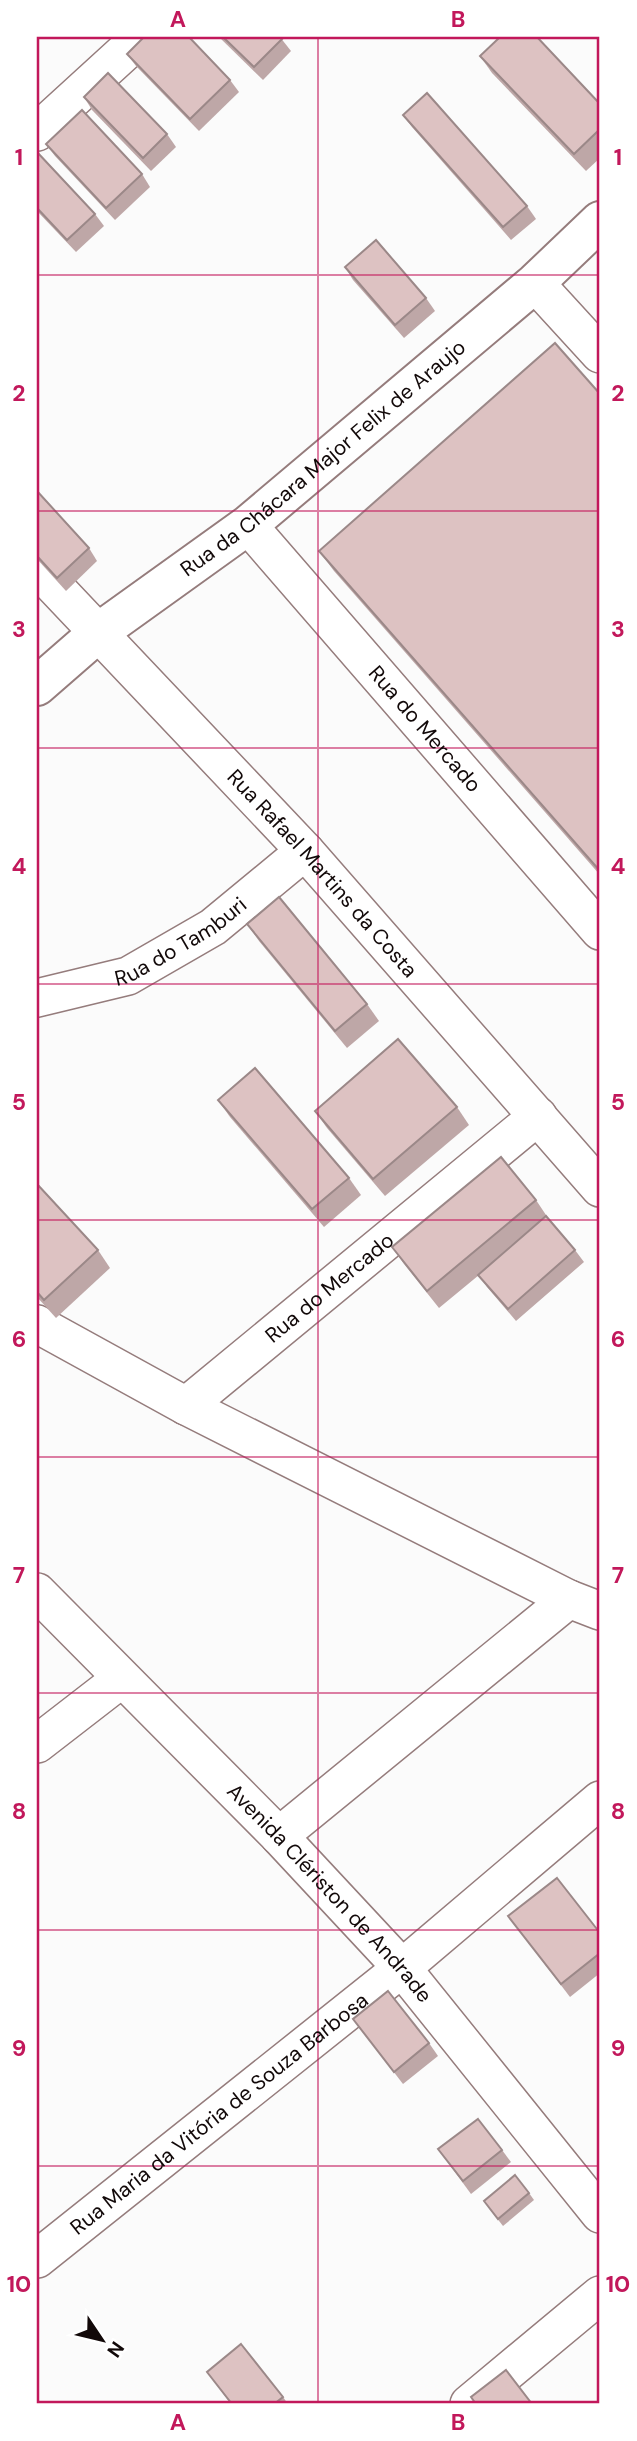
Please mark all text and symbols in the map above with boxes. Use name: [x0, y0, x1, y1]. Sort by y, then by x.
text: A: [170, 4, 186, 34]
text: B: [451, 4, 465, 34]
text: 1: [15, 142, 23, 172]
text: 1: [614, 142, 622, 172]
street label: Rua da Chácara Major Felix de Araujo: [175, 333, 472, 583]
text: 2: [12, 378, 26, 408]
text: 2: [611, 378, 625, 408]
text: 3: [12, 614, 26, 644]
text: 3: [611, 614, 625, 644]
street label: Rua do Mercado: [362, 660, 487, 798]
street label: Rua Rafael Martins da Costa: [221, 763, 424, 984]
text: 4: [12, 851, 27, 881]
text: 4: [611, 851, 626, 881]
street label: Rua do Tamburi: [112, 891, 253, 993]
text: 5: [12, 1087, 26, 1117]
text: 5: [611, 1087, 625, 1117]
street label: Rua do Mercado: [259, 1226, 400, 1349]
text: 6: [12, 1324, 26, 1354]
text: 6: [611, 1324, 625, 1354]
text: 7: [13, 1560, 25, 1590]
text: 7: [612, 1560, 624, 1590]
street label: Avenida Clériston de Andrade: [221, 1778, 438, 2009]
text: 8: [12, 1796, 26, 1826]
text: 8: [611, 1796, 625, 1826]
street label: Rua Maria da Vitória de Souza Barbosa: [64, 1986, 374, 2241]
text: 9: [12, 2033, 26, 2063]
text: 9: [611, 2033, 625, 2063]
text: 10: [7, 2269, 31, 2299]
text: 10: [606, 2269, 630, 2299]
north arrow: [66, 2304, 136, 2374]
text: N: [101, 2337, 130, 2362]
text: A: [170, 2407, 186, 2437]
text: B: [451, 2407, 465, 2437]

